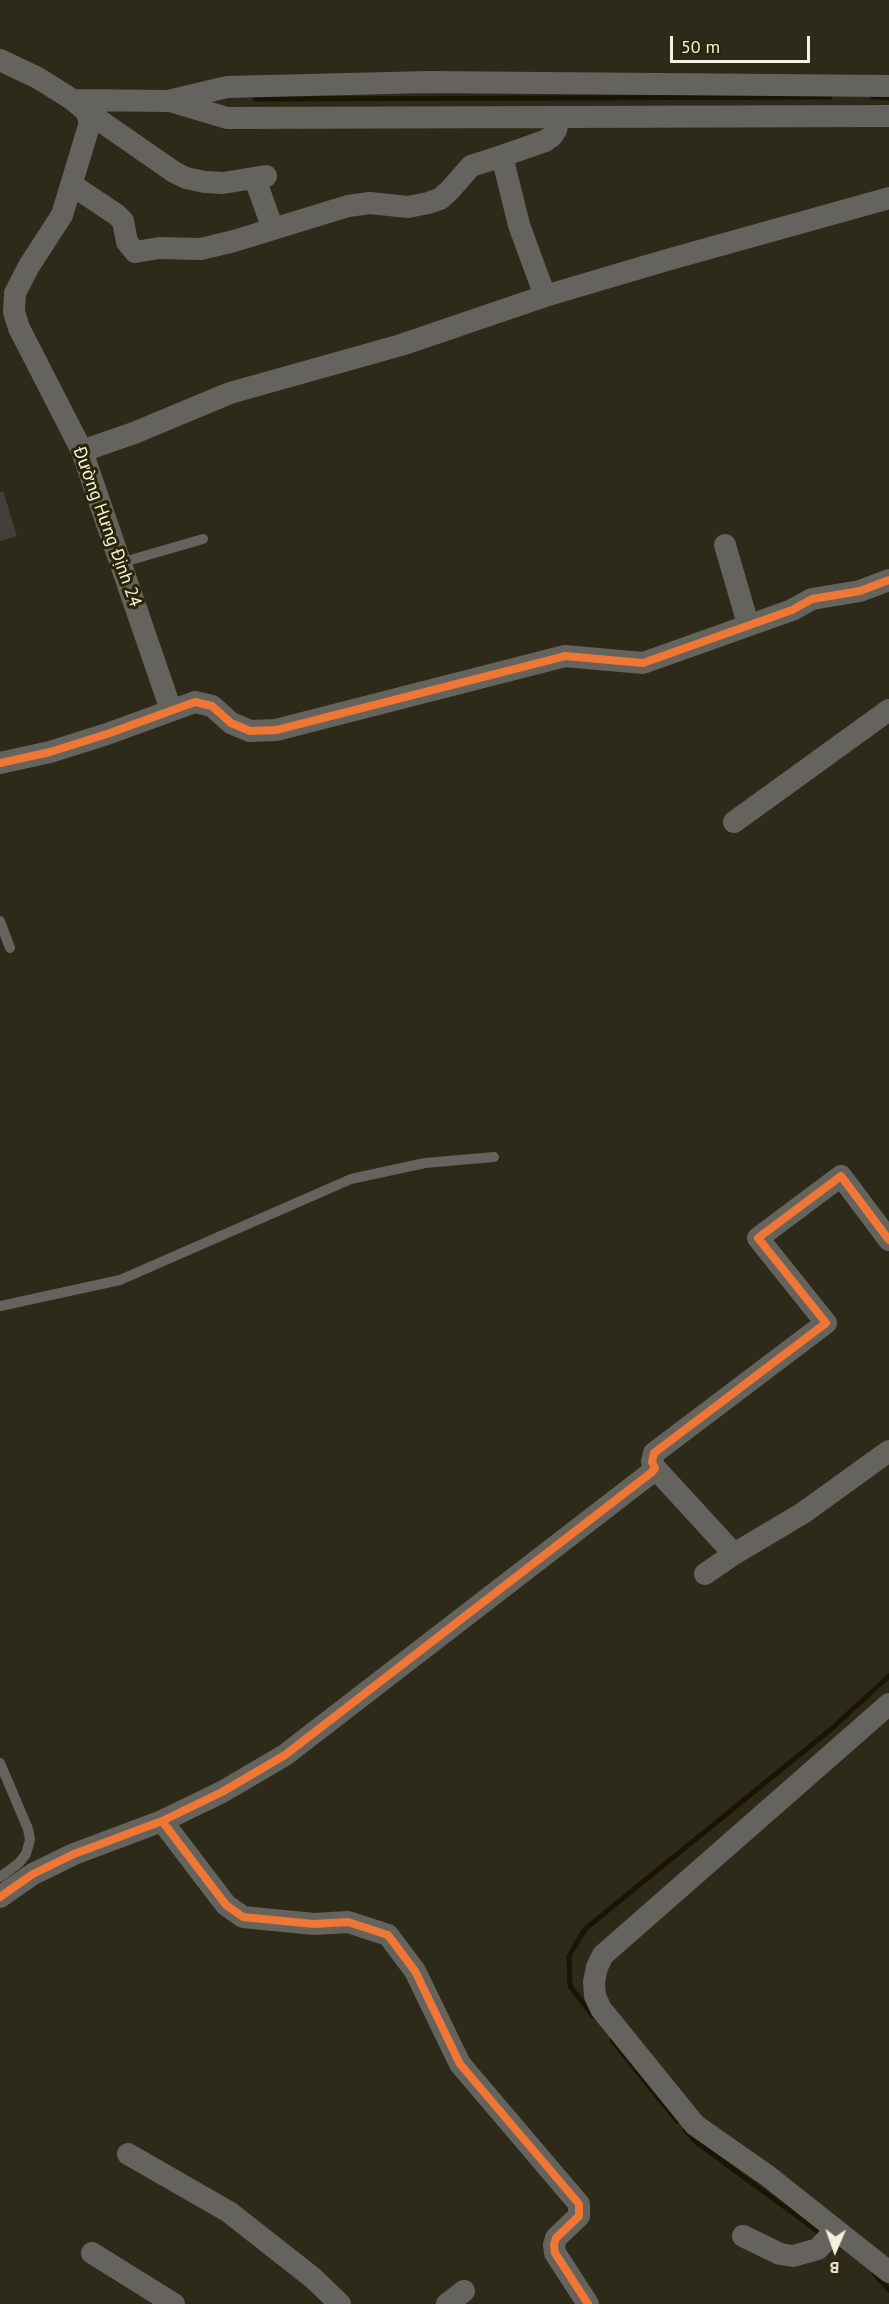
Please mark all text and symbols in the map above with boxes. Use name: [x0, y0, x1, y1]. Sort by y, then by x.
scale bar: [673, 24, 812, 62]
text: 50 m: [681, 35, 720, 58]
street label: Đường Hưng Định 24: [68, 444, 146, 610]
north arrow: [805, 2220, 865, 2280]
text: B: [829, 2258, 839, 2278]

